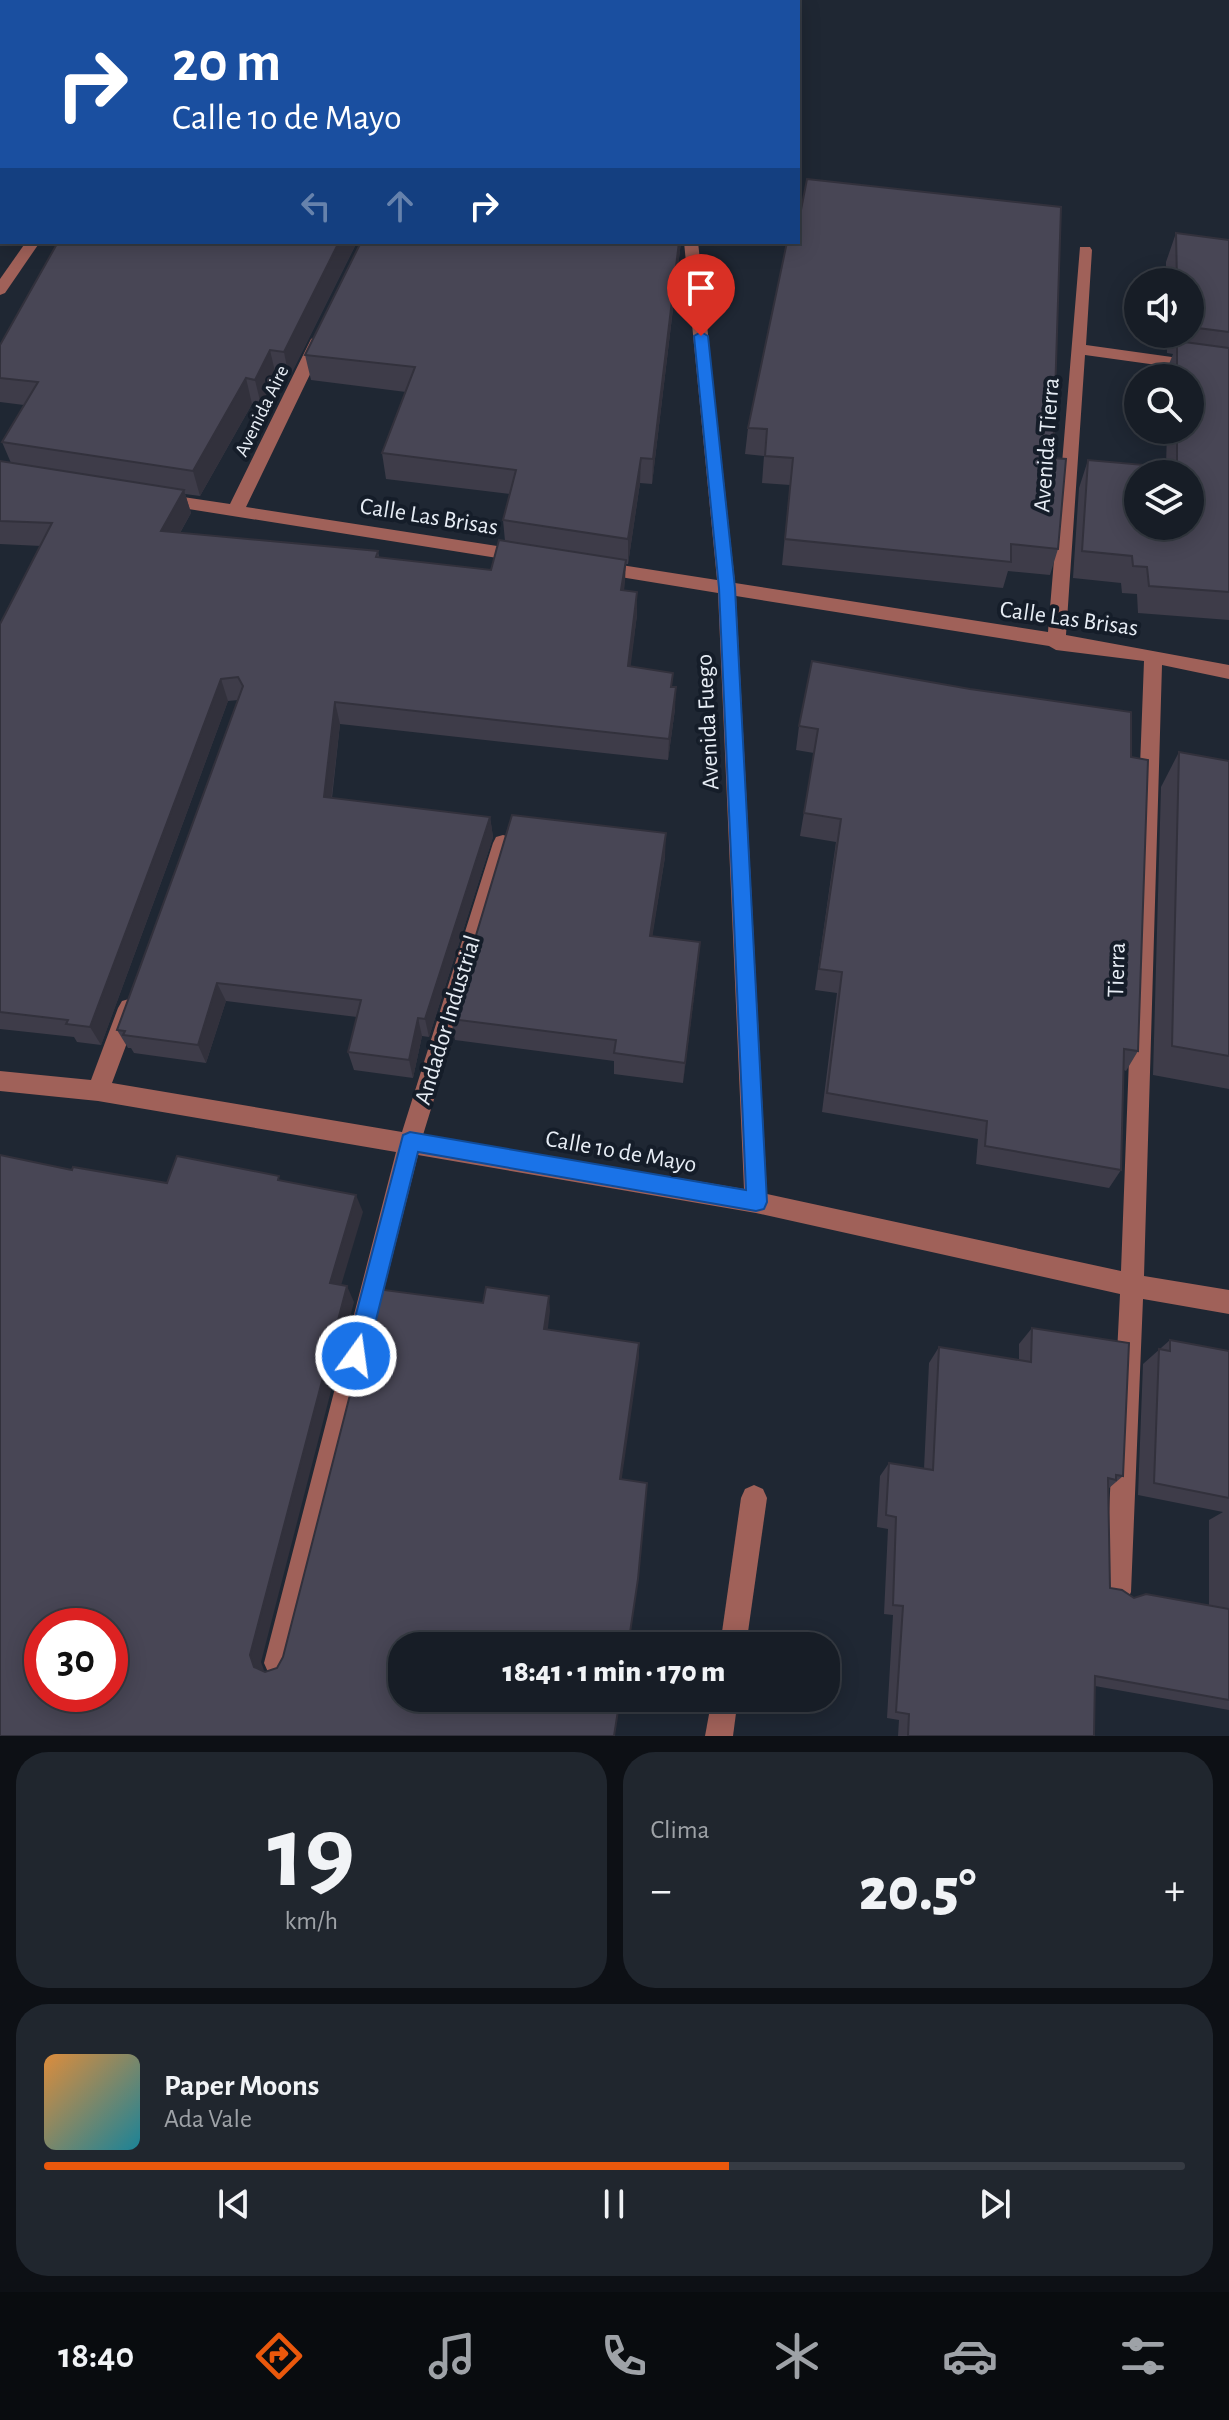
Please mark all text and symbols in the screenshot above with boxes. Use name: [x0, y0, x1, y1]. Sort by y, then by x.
icon: right: [40, 32, 144, 136]
text: 20 m: [172, 35, 281, 91]
text: Calle 1o de Mayo: [172, 100, 402, 136]
icon: left: [294, 184, 338, 228]
icon: ahead: [378, 184, 422, 228]
icon: right: [462, 184, 506, 228]
pin: [667, 254, 735, 336]
icon: arrive: [679, 266, 723, 310]
map controls: [1124, 268, 1204, 540]
button: sound: [1124, 268, 1204, 348]
street label: Avenida Aire: [231, 362, 293, 460]
button: search: [1124, 364, 1204, 444]
street label: Avenida Tierra: [1030, 377, 1064, 513]
button: layers: [1124, 460, 1204, 540]
street label: Calle Las Brisas: [358, 494, 500, 540]
street label: Calle Las Brisas: [998, 597, 1140, 641]
street label: Avenida Fuego: [692, 654, 724, 790]
street label: Andador Industrial: [411, 933, 485, 1107]
street label: Tierra: [1104, 942, 1130, 998]
street label: Calle 1o de Mayo: [544, 1127, 698, 1177]
position arrow: [314, 1314, 398, 1398]
speed limit sign: 30: [24, 1608, 128, 1712]
text: 18:41 · 1 min · 170 m: [503, 1657, 725, 1687]
text: 19: [267, 1802, 355, 1906]
text: Clima: [651, 1817, 710, 1843]
text: 20.5°: [859, 1861, 976, 1921]
text: −: [651, 1869, 672, 1913]
text: +: [1164, 1869, 1185, 1913]
text: km/h: [284, 1908, 338, 1934]
text: Paper Moons: [164, 2071, 319, 2101]
text: Ada Vale: [164, 2106, 252, 2132]
icon: previous: [212, 2182, 256, 2226]
icon: pause: [592, 2182, 636, 2226]
icon: next: [973, 2182, 1017, 2226]
icon: directions: [251, 2328, 307, 2384]
icon: music: [424, 2328, 480, 2384]
icon: phone: [596, 2328, 652, 2384]
icon: climate: [769, 2328, 825, 2384]
icon: car: [942, 2328, 998, 2384]
icon: filters: [1115, 2328, 1171, 2384]
text: 18:40: [58, 2338, 134, 2374]

